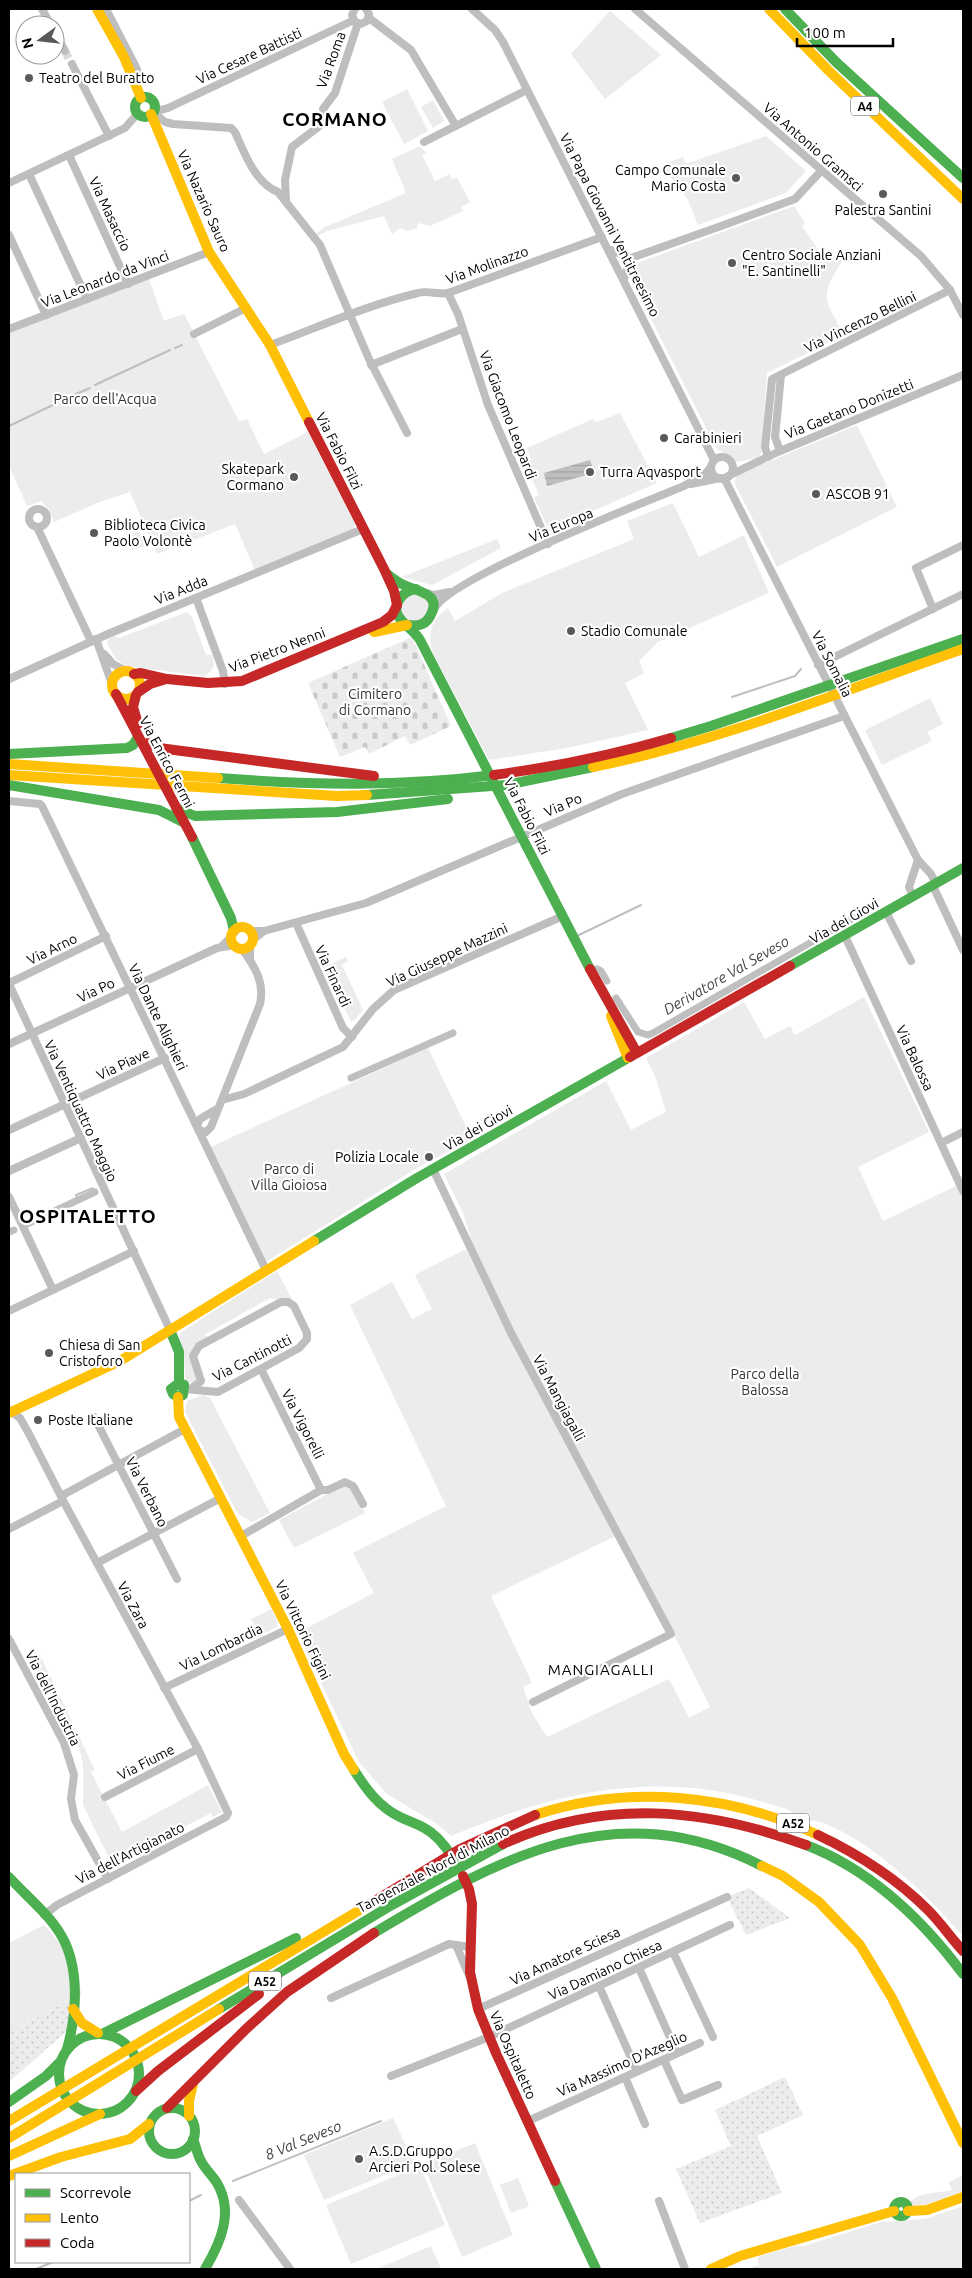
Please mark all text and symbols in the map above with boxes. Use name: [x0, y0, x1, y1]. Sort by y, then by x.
north arrow: [15, 15, 65, 65]
scale bar: [797, 15, 893, 47]
text: 100 m: [804, 24, 846, 41]
street label: Via Cesare Battisti: [194, 25, 304, 87]
street label: Via Roma: [313, 29, 349, 91]
text: N: [18, 36, 37, 50]
place label: Teatro del Buratto: [39, 70, 155, 86]
marker: Teatro del Buratto: [23, 72, 35, 84]
road number: A4: [851, 96, 879, 115]
street label: Via Antonio Gramsci: [760, 99, 866, 195]
district label: CORMANO: [282, 108, 388, 130]
street label: Via Papa Giovanni Ventitreesimo: [557, 131, 663, 319]
street label: Via Nazario Sauro: [174, 147, 234, 255]
place label: Campo Comunale Mario Costa: [615, 162, 726, 194]
marker: Campo Comunale Mario Costa: [730, 172, 742, 184]
street label: Via Masaccio: [86, 174, 134, 254]
marker: Palestra Santini: [877, 188, 889, 200]
place label: Palestra Santini: [835, 202, 931, 218]
street label: Via Molinazzo: [444, 243, 530, 287]
street label: Via Leonardo da Vinci: [39, 247, 171, 311]
place label: Centro Sociale Anziani "E. Santinelli": [742, 247, 881, 279]
marker: Centro Sociale Anziani "E. Santinelli": [726, 257, 738, 269]
street label: Via Vincenzo Bellini: [801, 288, 919, 356]
street label: Via Giacomo Leopardi: [476, 348, 540, 482]
street label: Via Gaetano Donizetti: [782, 376, 916, 442]
park label: Parco dell'Acqua: [53, 391, 157, 407]
street label: Via Fabio Filzi: [313, 410, 365, 492]
place label: Carabinieri: [674, 430, 742, 446]
marker: Carabinieri: [658, 432, 670, 444]
place label: Skatepark Cormano: [221, 461, 284, 493]
place label: Turra Aqvasport: [600, 464, 701, 480]
marker: Turra Aqvasport: [584, 466, 596, 478]
marker: Skatepark Cormano: [288, 471, 300, 483]
place label: ASCOB 91: [826, 486, 890, 502]
marker: ASCOB 91: [810, 488, 822, 500]
street label: Via Europa: [527, 504, 595, 546]
place label: Biblioteca Civica Paolo Volontè: [104, 517, 206, 549]
marker: Biblioteca Civica Paolo Volontè: [88, 527, 100, 539]
street label: Via Adda: [152, 572, 210, 608]
place label: Stadio Comunale: [581, 623, 687, 639]
street label: Via Pietro Nenni: [227, 624, 327, 676]
marker: Stadio Comunale: [565, 625, 577, 637]
street label: Via Somalia: [808, 628, 856, 700]
park label: Cimitero di Cormano: [339, 686, 411, 718]
street label: Via Enrico Fermi: [136, 713, 198, 811]
street label: Via Fabio Filzi: [501, 775, 553, 857]
street label: Via Po: [542, 790, 584, 820]
street label: Via dei Giovi: [807, 895, 881, 947]
street label: Via Giuseppe Mazzini: [384, 920, 510, 990]
street label: Via Arno: [24, 930, 80, 968]
water label: Derivatore Val Seveso: [660, 932, 792, 1018]
street label: Via Finardi: [312, 943, 354, 1009]
street label: Via Dante Alighieri: [125, 961, 191, 1073]
street label: Via Po: [75, 974, 117, 1006]
street label: Via Balossa: [893, 1023, 937, 1093]
street label: Via Ventiquattro Maggio: [41, 1038, 121, 1184]
street label: Via Piave: [94, 1045, 152, 1083]
street label: Via dei Giovi: [441, 1102, 515, 1154]
place label: Polizia Locale: [335, 1149, 419, 1165]
marker: Polizia Locale: [423, 1151, 435, 1163]
park label: Parco di Villa Gioiosa: [251, 1161, 327, 1193]
district label: OSPITALETTO: [19, 1205, 157, 1227]
street label: Via Cantinotti: [210, 1331, 294, 1385]
place label: Chiesa di San Cristoforo: [59, 1337, 141, 1369]
marker: Chiesa di San Cristoforo: [43, 1347, 55, 1359]
street label: Via Mangiagalli: [530, 1352, 588, 1444]
park label: Parco della Balossa: [730, 1366, 800, 1398]
street label: Via Vigorelli: [279, 1387, 327, 1461]
place label: Poste Italiane: [48, 1412, 133, 1428]
marker: Poste Italiane: [32, 1414, 44, 1426]
street label: Via Verbano: [123, 1454, 171, 1530]
street label: Via Vittorio Figini: [272, 1578, 334, 1682]
street label: Via Zara: [114, 1579, 152, 1631]
street label: Via Lombardia: [177, 1620, 265, 1674]
street label: Via dell'Industria: [22, 1648, 84, 1748]
district label: MANGIAGALLI: [548, 1661, 654, 1678]
street label: Via Fiume: [115, 1741, 177, 1783]
road number: A52: [777, 1814, 809, 1832]
street label: Via dell'Artigianato: [73, 1819, 187, 1887]
street label: Tangenziale Nord di Milano: [354, 1822, 512, 1916]
street label: Via Amatore Sciesa: [507, 1923, 623, 1989]
street label: Via Damiano Chiesa: [546, 1937, 664, 2003]
road number: A52: [249, 1972, 281, 1990]
street label: Via Ospitaletto: [486, 2008, 540, 2102]
street label: Via Massimo D'Azeglio: [555, 2028, 689, 2100]
water label: 8 Val Seveso: [262, 2117, 344, 2163]
place label: A.S.D.Gruppo Arcieri Pol. Solese: [369, 2143, 480, 2175]
marker: A.S.D.Gruppo Arcieri Pol. Solese: [353, 2153, 365, 2165]
legend: [15, 2173, 190, 2263]
text: Scorrevole: [60, 2184, 131, 2201]
text: Lento: [60, 2209, 99, 2226]
text: Coda: [60, 2234, 94, 2251]

